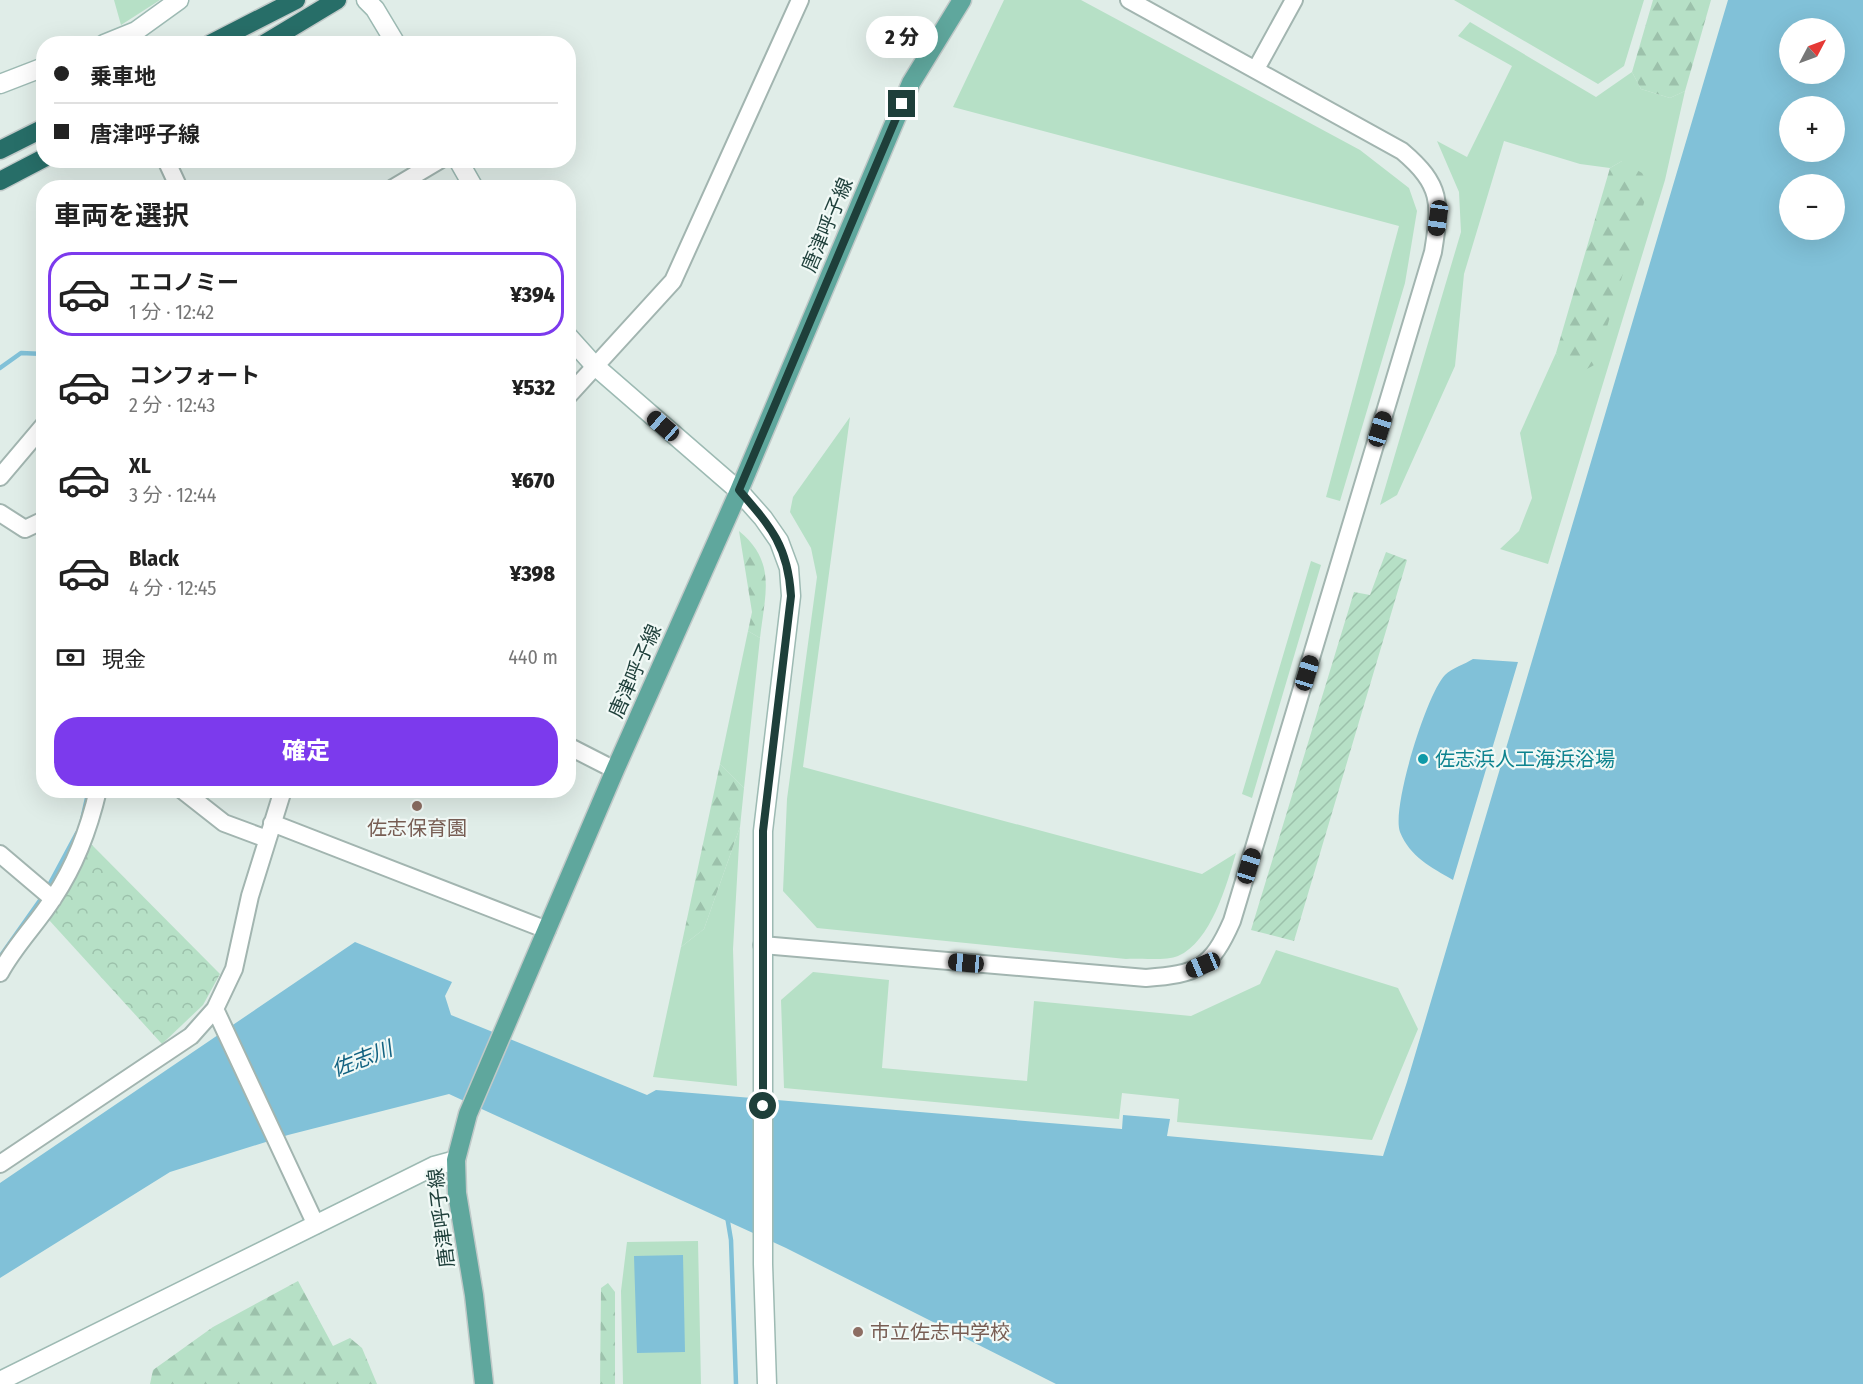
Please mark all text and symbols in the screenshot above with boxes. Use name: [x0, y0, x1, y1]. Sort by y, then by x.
callout: 2 分: [866, 17, 938, 59]
north arrow: [1779, 18, 1845, 84]
map controls: [1779, 18, 1845, 240]
text: 2 分: [885, 25, 919, 49]
text: 乗車地: [90, 63, 156, 90]
route end: [888, 90, 915, 117]
button: +: [1779, 96, 1845, 162]
text: 唐津呼子線: [90, 121, 200, 148]
street label: 唐津呼子線: [796, 174, 858, 276]
button: −: [1779, 174, 1845, 240]
car: [1427, 199, 1449, 237]
text: 車両を選択: [54, 200, 189, 232]
icon: car: [57, 267, 111, 321]
text: エコノミー: [129, 269, 239, 296]
text: ¥394: [510, 281, 555, 308]
text: 1 分 · 12:42: [129, 300, 214, 324]
icon: car: [57, 360, 111, 414]
text: コンフォート: [129, 362, 260, 389]
text: ¥532: [512, 374, 555, 401]
text: 2 分 · 12:43: [129, 393, 215, 417]
car: [644, 407, 682, 445]
car: [1366, 409, 1394, 449]
text: XL: [129, 452, 151, 479]
icon: car: [57, 453, 111, 507]
text: ¥670: [511, 467, 555, 494]
text: 3 分 · 12:44: [129, 483, 216, 507]
text: Black: [129, 545, 179, 572]
icon: car: [57, 546, 111, 600]
text: ¥398: [510, 560, 555, 587]
text: 4 分 · 12:45: [129, 576, 216, 600]
street label: 唐津呼子線: [604, 620, 666, 722]
icon: cash: [54, 641, 87, 674]
text: 440 m: [508, 645, 558, 669]
text: 現金: [102, 646, 146, 673]
car: [1293, 653, 1321, 693]
button: 確定: [54, 717, 558, 786]
place label: 佐志浜人工海浜浴場: [1435, 747, 1615, 771]
marker: 佐志浜人工海浜浴場: [1416, 752, 1430, 766]
marker: 佐志保育園: [410, 799, 424, 813]
place label: 佐志保育園: [367, 816, 467, 840]
car: [1235, 846, 1263, 886]
car: [1183, 950, 1223, 980]
car: [947, 952, 985, 974]
water label: 佐志川: [328, 1035, 398, 1082]
route start: [749, 1092, 776, 1119]
street label: 唐津呼子線: [423, 1167, 459, 1269]
place label: 市立佐志中学校: [870, 1320, 1010, 1344]
marker: 市立佐志中学校: [851, 1325, 865, 1339]

